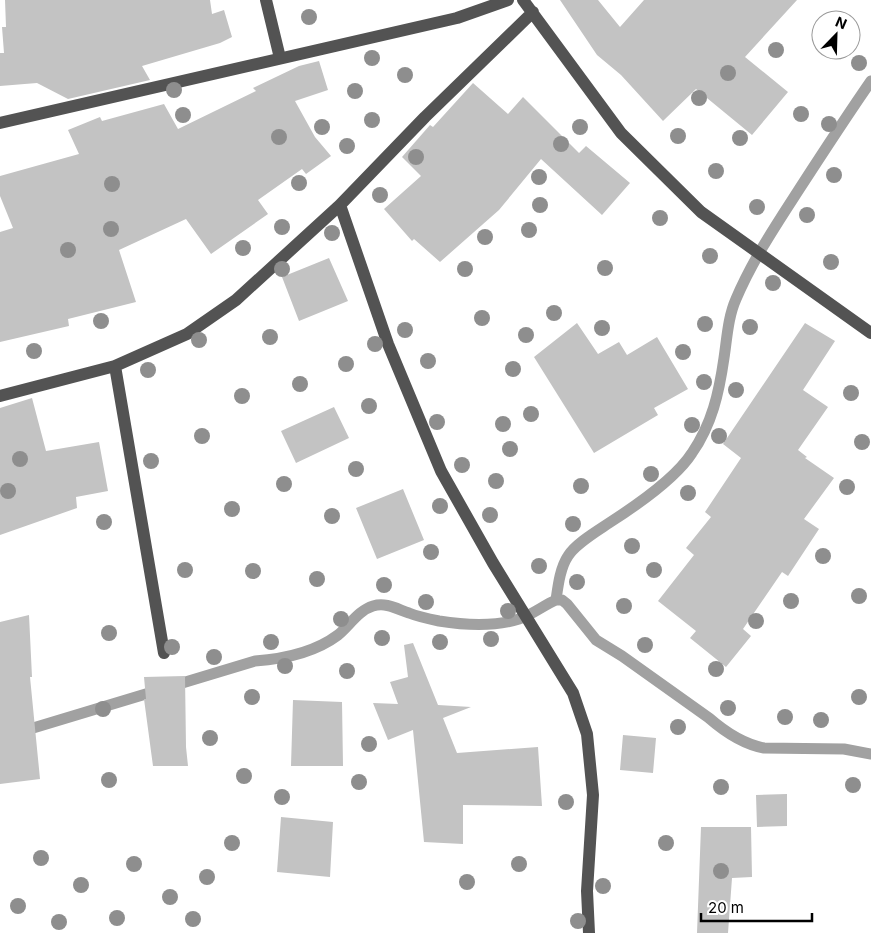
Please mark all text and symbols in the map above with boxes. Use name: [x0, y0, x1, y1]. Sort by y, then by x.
north arrow: [811, 10, 861, 60]
text: N: [833, 13, 850, 32]
scale bar: [701, 890, 812, 922]
text: 20 m: [708, 898, 744, 917]

